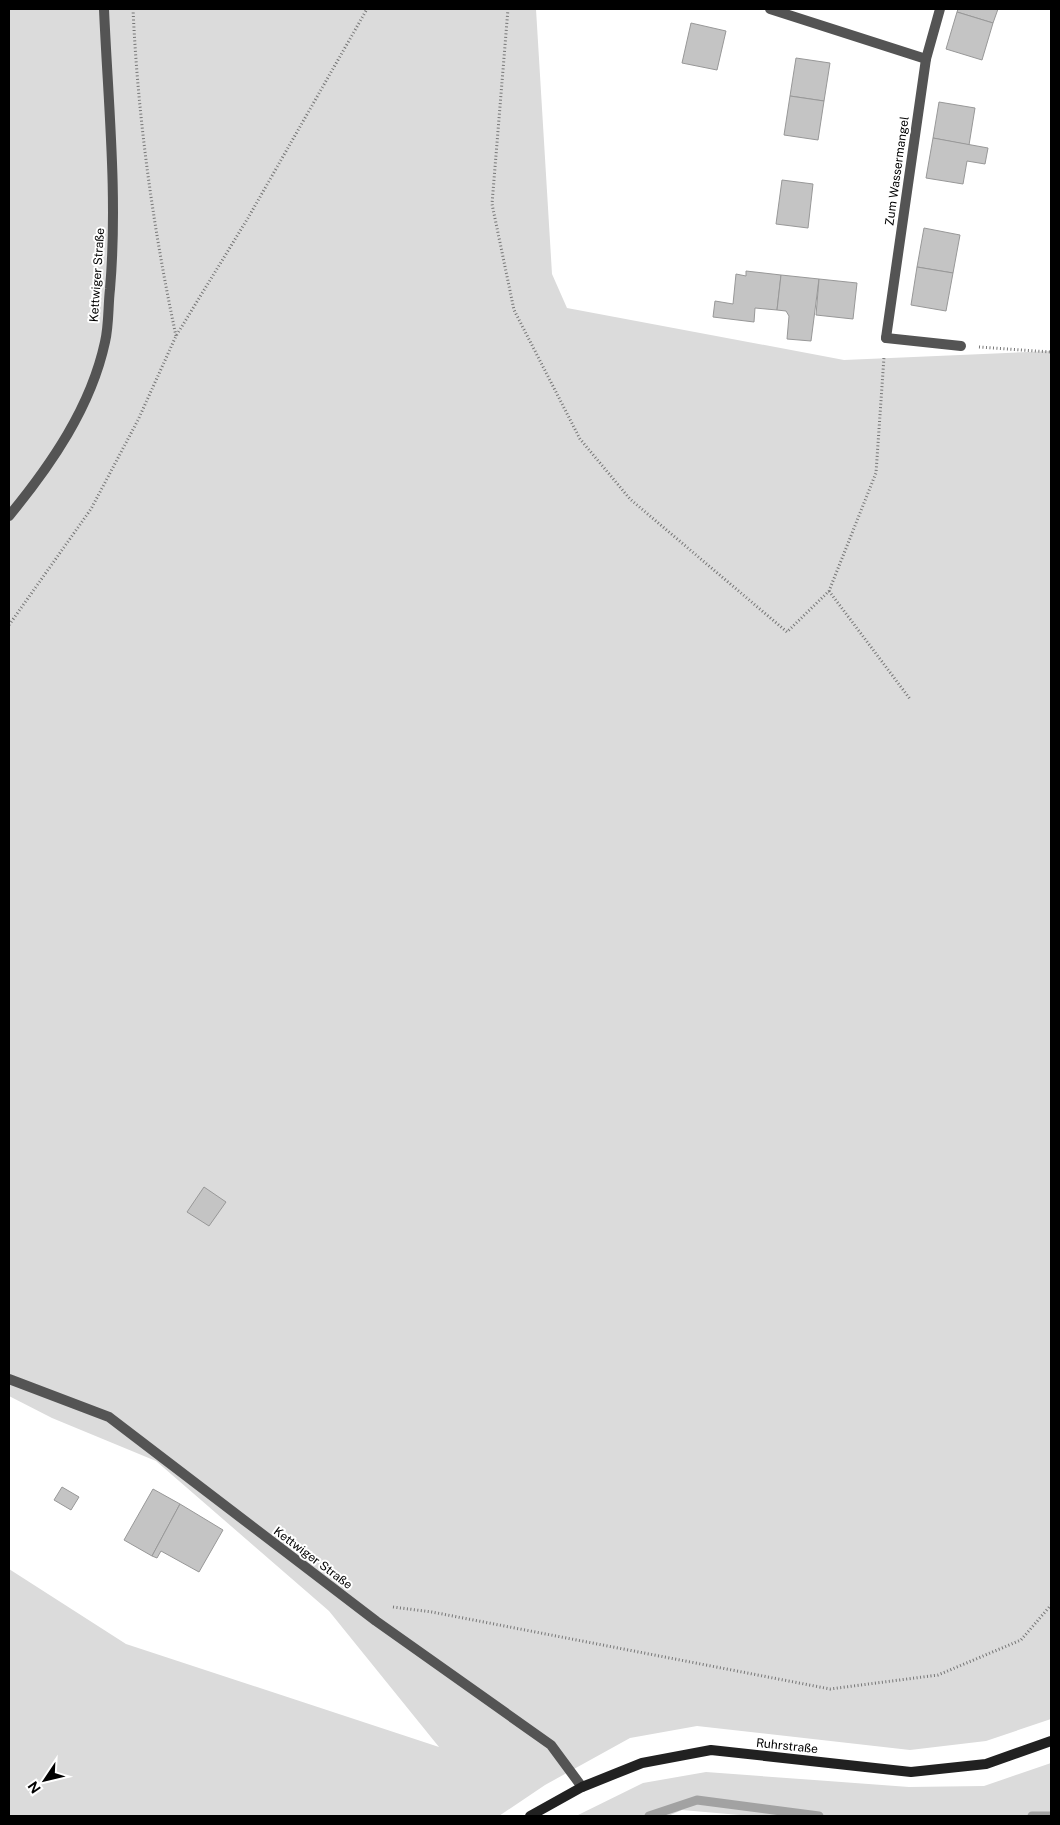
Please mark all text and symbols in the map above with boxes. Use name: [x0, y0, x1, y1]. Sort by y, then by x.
street label: Zum Wassermangel: [882, 115, 912, 227]
street label: Kettwiger Straße: [87, 227, 107, 323]
street label: Kettwiger Straße: [271, 1524, 355, 1592]
street label: Ruhrstraße: [755, 1736, 819, 1756]
north arrow: [20, 1755, 70, 1805]
text: N: [25, 1778, 44, 1797]

